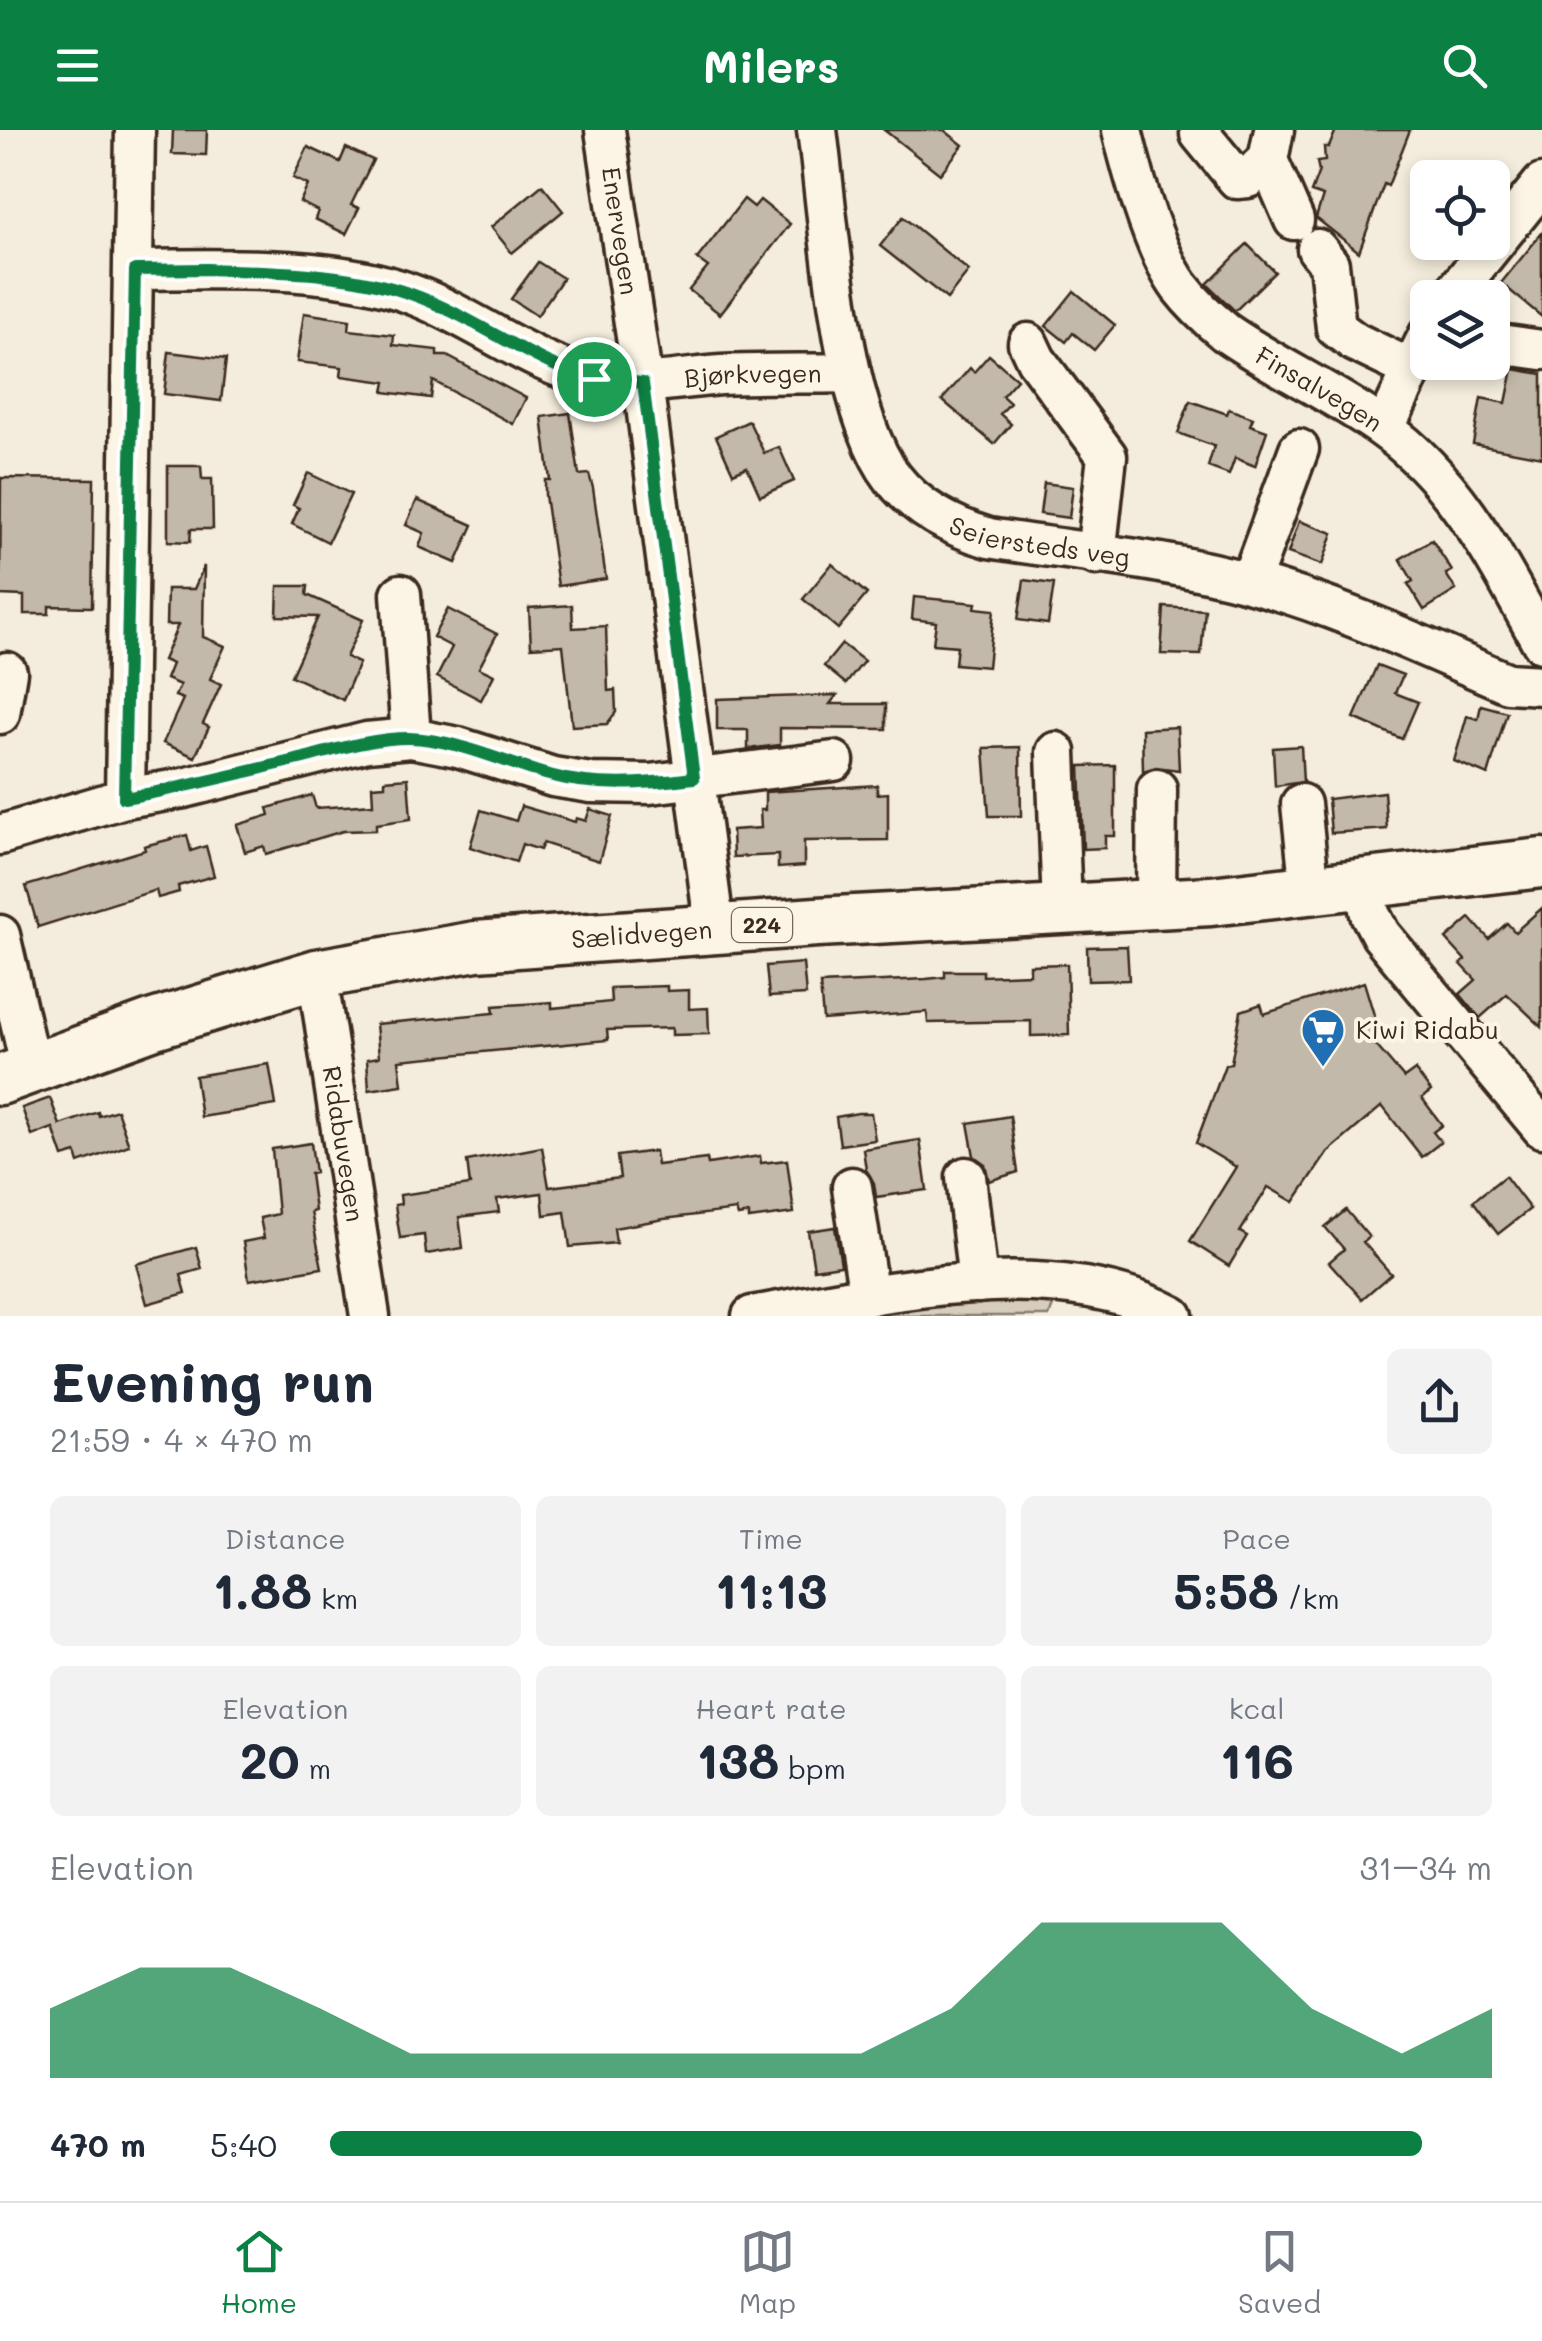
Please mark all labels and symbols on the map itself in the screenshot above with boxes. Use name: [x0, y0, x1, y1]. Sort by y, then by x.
street label: Enervegen: [596, 165, 647, 297]
pin: [552, 337, 637, 422]
street label: Finsalvegen: [1250, 339, 1389, 438]
street label: Bjørkvegen: [682, 356, 822, 394]
street label: Seiersteds veg: [945, 508, 1132, 573]
road number: 224: [732, 908, 792, 942]
street label: Sælidvegen: [570, 912, 713, 954]
supermarket icon: Kiwi Ridabu: [1300, 1007, 1346, 1068]
place label: Kiwi Ridabu: [1356, 1013, 1499, 1045]
street label: Ridabuvegen: [316, 1064, 372, 1224]

